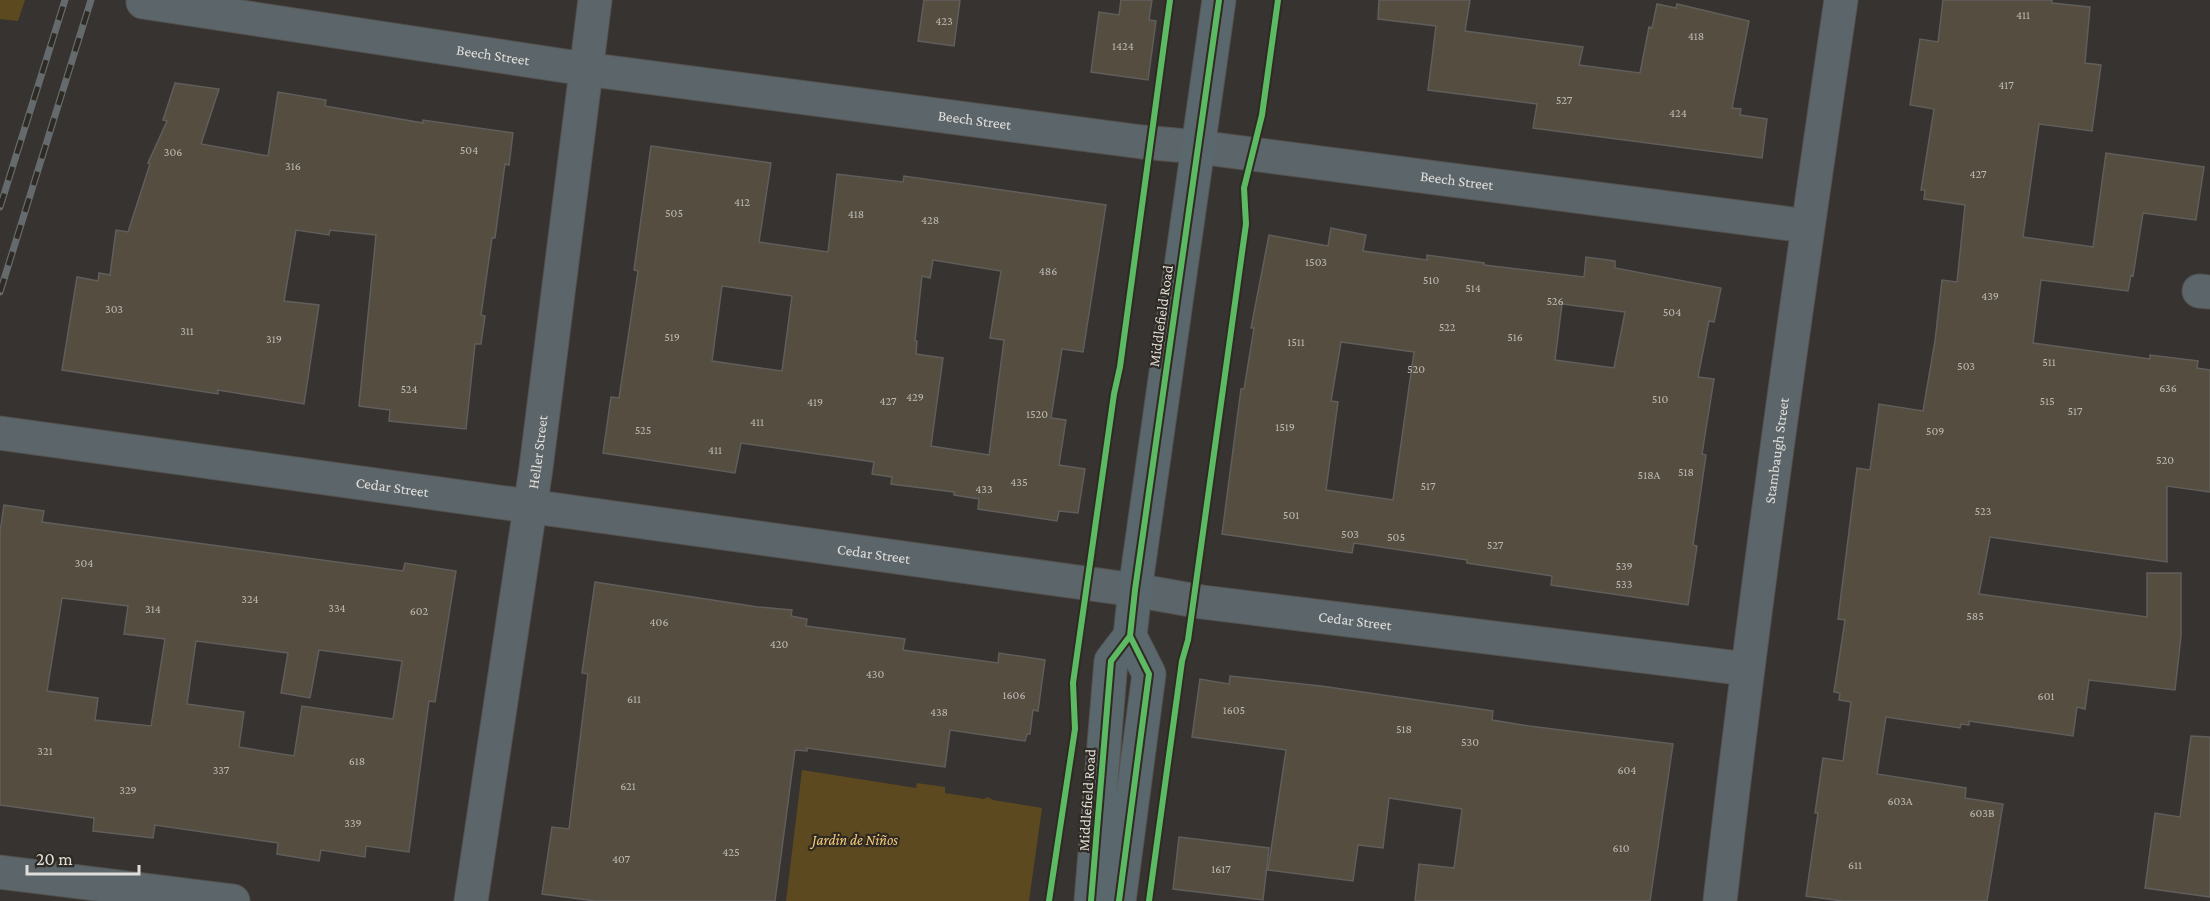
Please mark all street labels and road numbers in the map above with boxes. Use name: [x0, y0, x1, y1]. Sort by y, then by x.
street label: Beech Street: [455, 42, 532, 69]
street label: Beech Street: [937, 107, 1013, 133]
street label: Beech Street: [1419, 168, 1495, 193]
street label: Middlefield Road: [1146, 264, 1176, 368]
street label: Stambaugh Street: [1762, 395, 1792, 505]
street label: Heller Street: [525, 413, 551, 490]
street label: Cedar Street: [355, 474, 431, 500]
street label: Cedar Street: [836, 541, 912, 567]
street label: Cedar Street: [1317, 608, 1393, 633]
street label: Middlefield Road: [1075, 748, 1099, 852]

